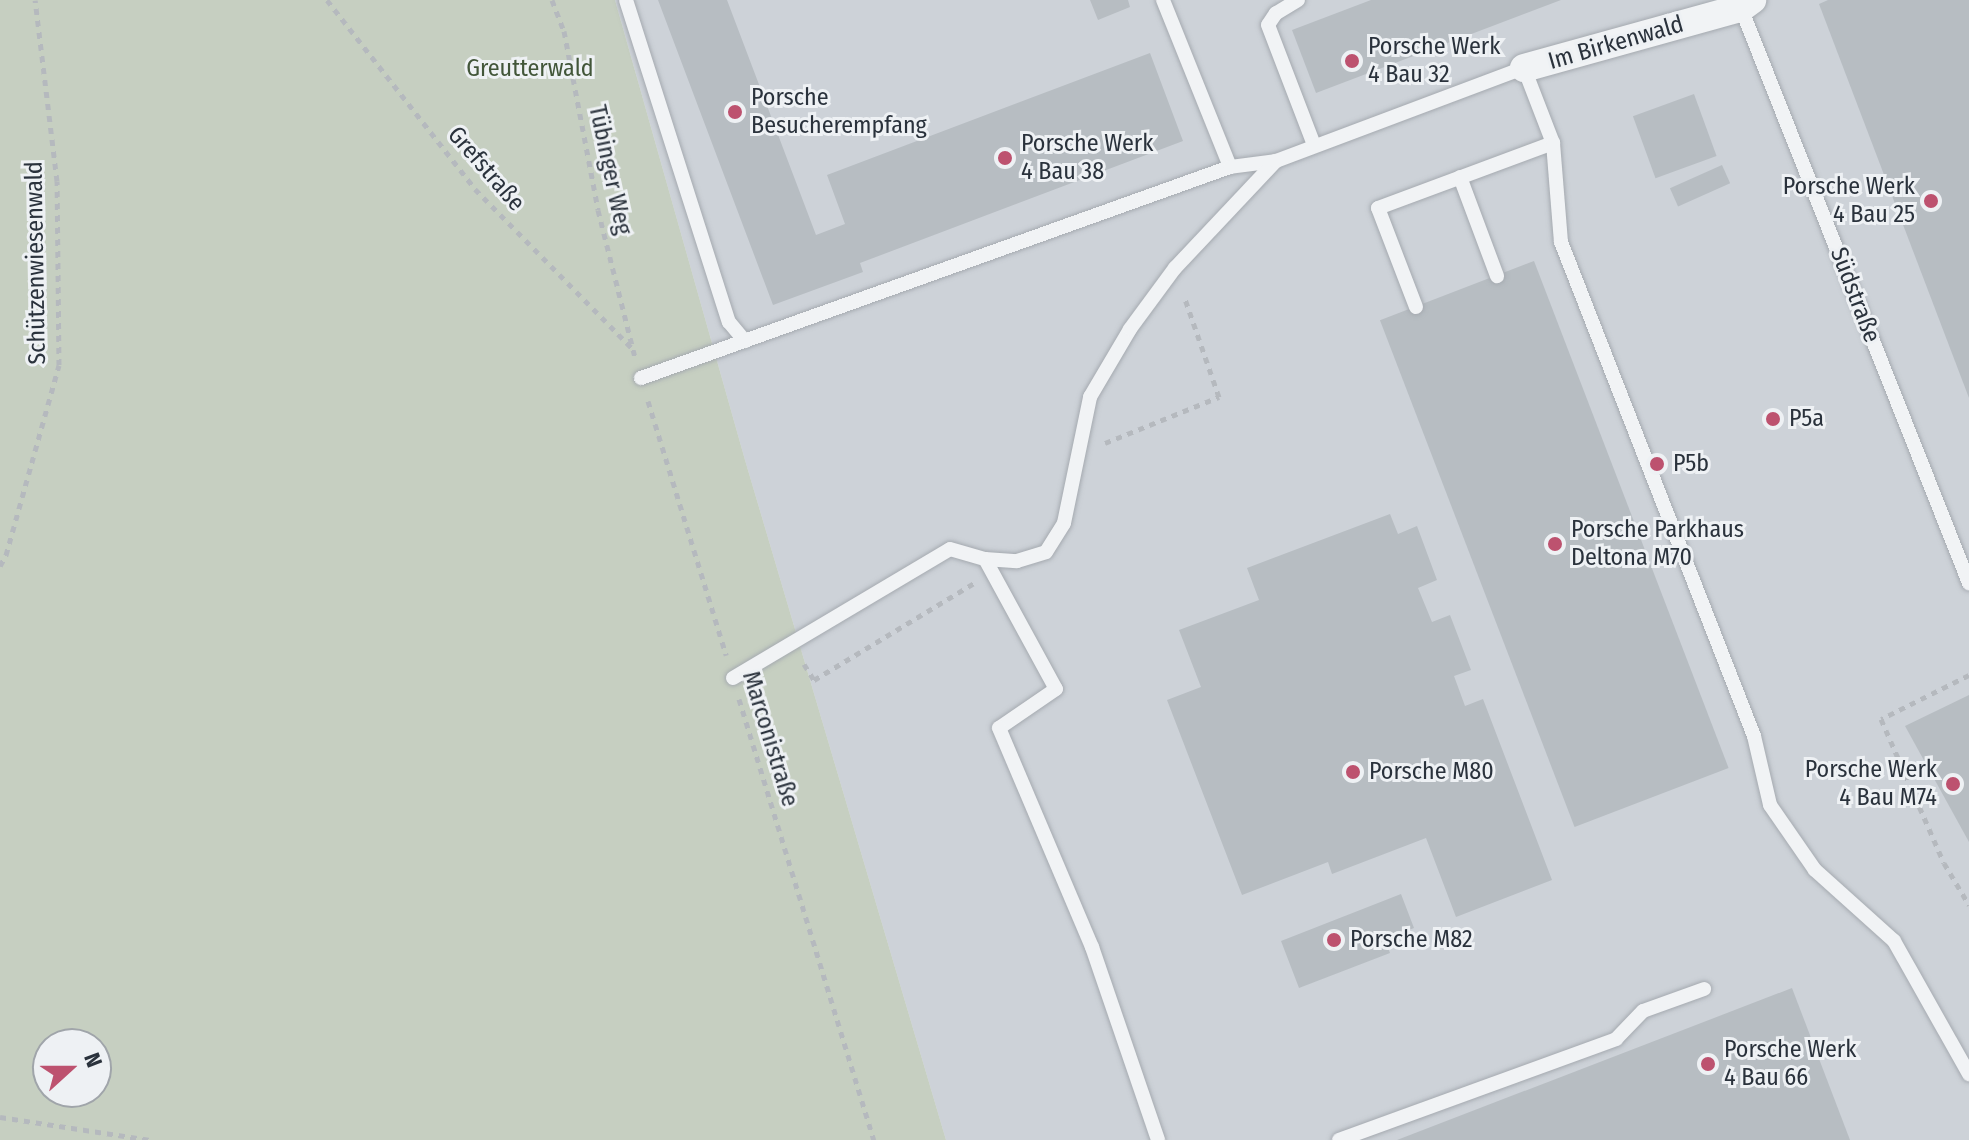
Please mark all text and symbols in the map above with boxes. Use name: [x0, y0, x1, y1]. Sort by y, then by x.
street label: Im Birkenwald: [1545, 10, 1687, 76]
place label: Porsche Werk 4 Bau 32: [1368, 33, 1500, 89]
marker: Porsche Werk 4 Bau 32: [1343, 52, 1361, 70]
park label: Greutterwald: [466, 55, 594, 83]
place label: Porsche Besucherempfang: [751, 84, 927, 140]
street label: Tübinger Weg: [582, 103, 638, 237]
marker: Porsche Besucherempfang: [726, 103, 744, 121]
street label: Grefstraße: [441, 121, 531, 217]
place label: Porsche Werk 4 Bau 38: [1021, 130, 1153, 186]
marker: Porsche Werk 4 Bau 38: [996, 149, 1014, 167]
street label: Schützenwiesenwald: [20, 161, 52, 365]
place label: Porsche Werk 4 Bau 25: [1783, 173, 1915, 229]
marker: Porsche Werk 4 Bau 25: [1922, 192, 1940, 210]
street label: Südstraße: [1824, 243, 1886, 347]
place label: P5a: [1789, 405, 1824, 433]
marker: P5a: [1764, 410, 1782, 428]
place label: P5b: [1673, 450, 1709, 478]
marker: P5b: [1648, 455, 1666, 473]
place label: Porsche Parkhaus Deltona M70: [1571, 516, 1744, 572]
marker: Porsche Parkhaus Deltona M70: [1546, 535, 1564, 553]
street label: Marconistraße: [736, 668, 804, 810]
place label: Porsche Werk 4 Bau M74: [1805, 756, 1937, 812]
place label: Porsche M80: [1369, 758, 1494, 786]
marker: Porsche M80: [1344, 763, 1362, 781]
marker: Porsche Werk 4 Bau M74: [1944, 775, 1962, 793]
place label: Porsche M82: [1350, 926, 1473, 954]
marker: Porsche M82: [1325, 931, 1343, 949]
north arrow: [32, 1028, 112, 1108]
place label: Porsche Werk 4 Bau 66: [1724, 1036, 1856, 1092]
text: N: [78, 1049, 108, 1071]
marker: Porsche Werk 4 Bau 66: [1699, 1055, 1717, 1073]

